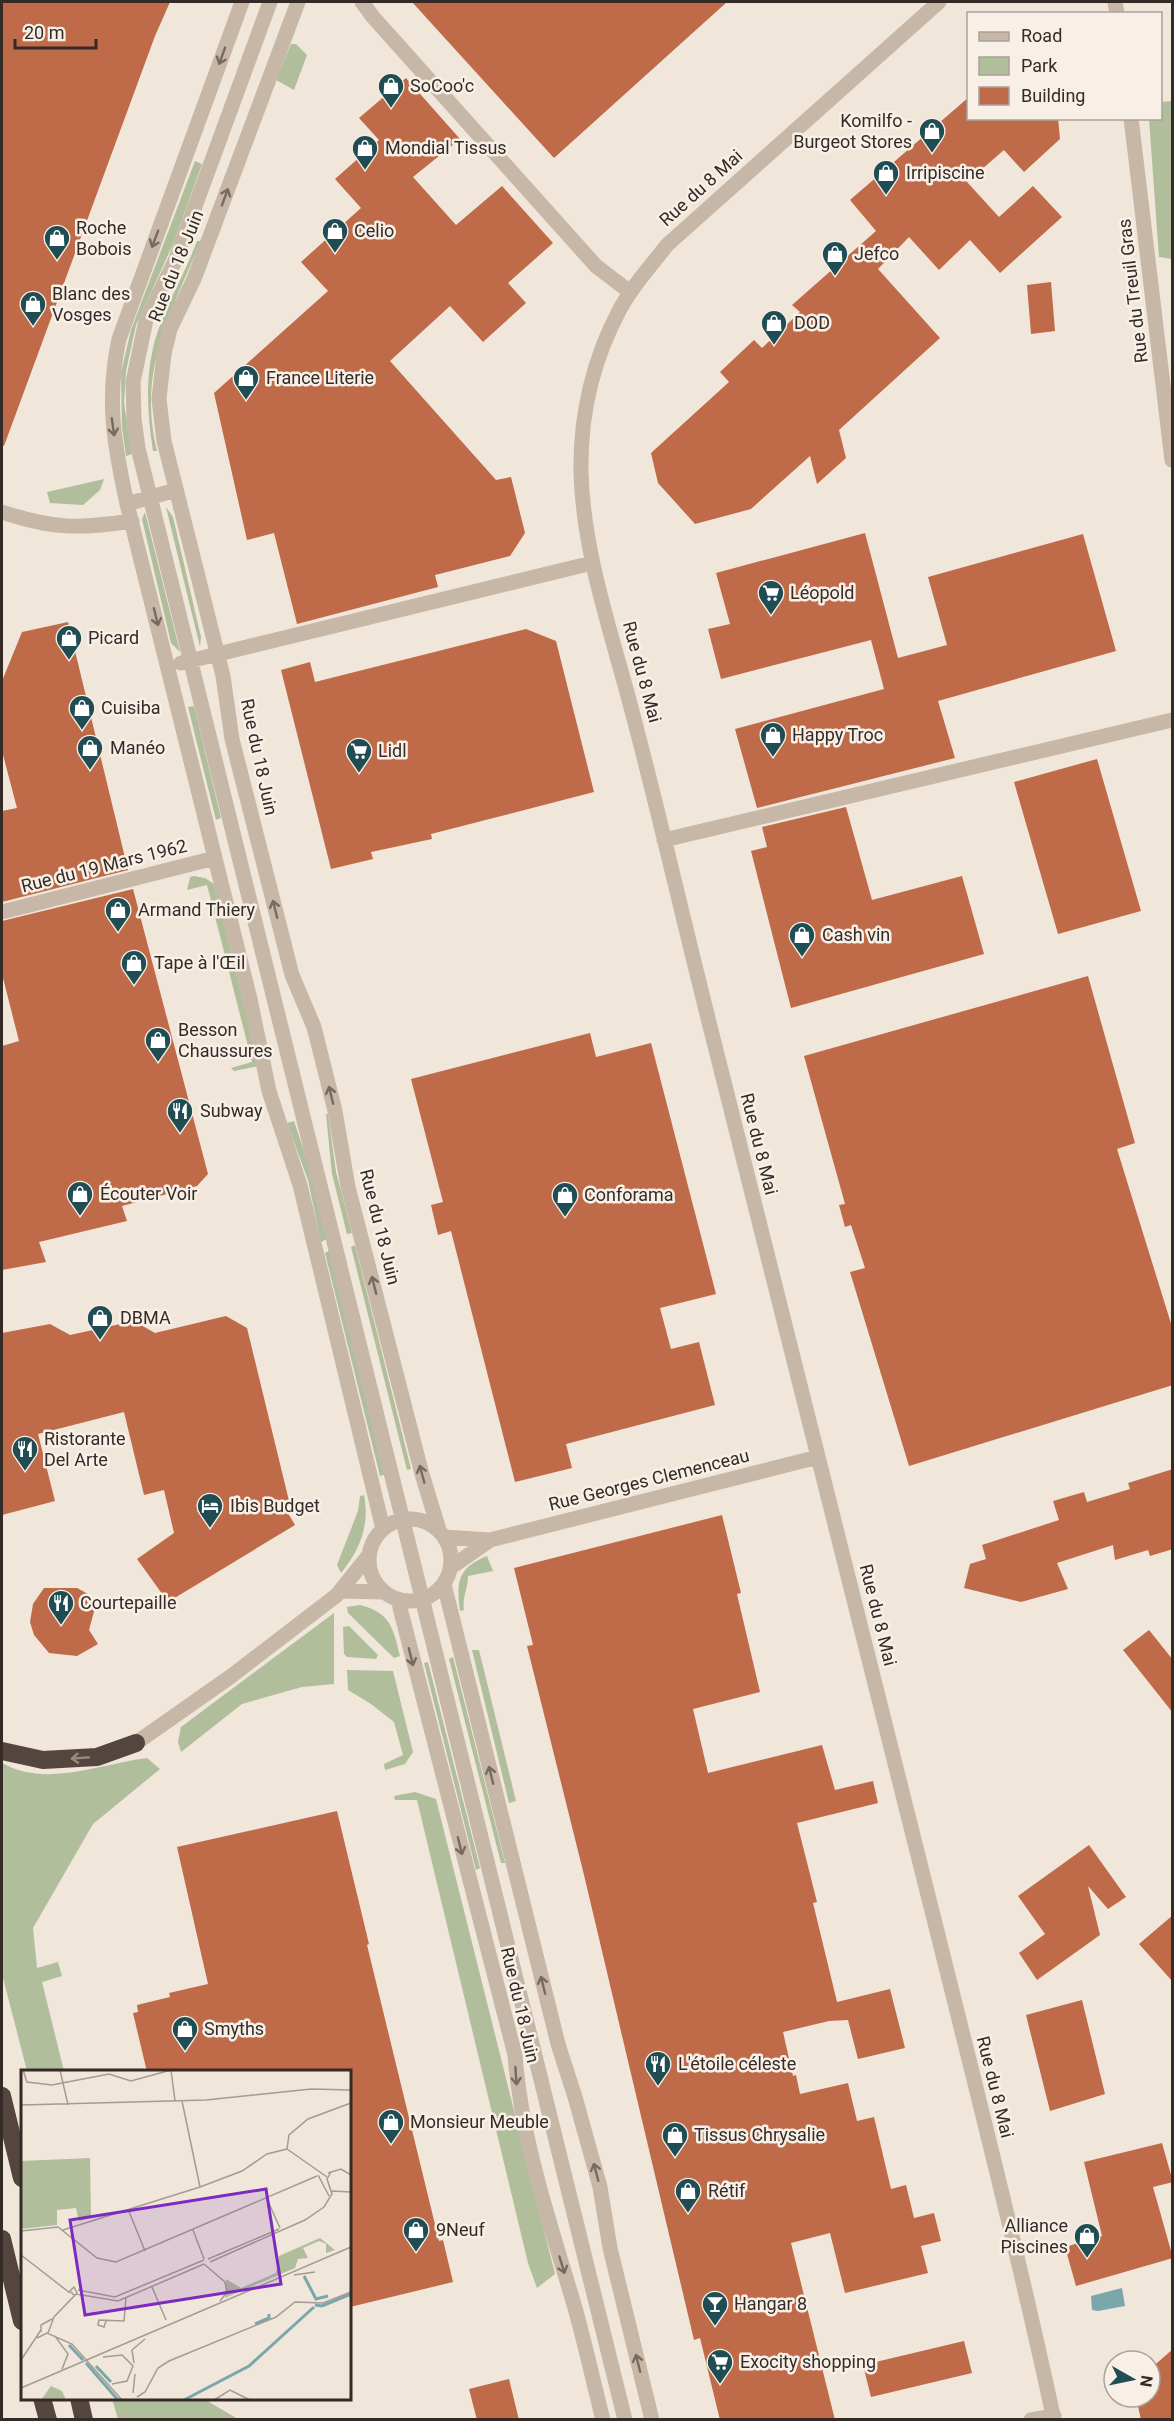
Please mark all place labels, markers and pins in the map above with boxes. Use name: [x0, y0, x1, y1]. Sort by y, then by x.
shop icon: SoCoo'c: [376, 71, 406, 109]
place label: SoCoo'c: [410, 75, 474, 96]
place label: Komilfo - Burgeot Stores: [793, 110, 912, 152]
shop icon: Komilfo - Burgeot Stores: [917, 116, 947, 154]
shop icon: Mondial Tissus: [350, 133, 380, 171]
place label: Mondial Tissus: [385, 137, 507, 158]
shop icon: Irripiscine: [871, 158, 901, 196]
place label: Irripiscine: [906, 162, 985, 183]
shop icon: Celio: [320, 216, 350, 254]
place label: Roche Bobois: [76, 217, 132, 259]
place label: Celio: [354, 220, 394, 241]
shop icon: Roche Bobois: [42, 223, 72, 261]
shop icon: Jefco: [820, 239, 850, 277]
place label: Jefco: [854, 243, 899, 264]
place label: Blanc des Vosges: [52, 283, 130, 325]
shop icon: Blanc des Vosges: [18, 289, 48, 327]
shop icon: DOD: [759, 308, 789, 346]
place label: DOD: [794, 312, 830, 333]
shop icon: France Literie: [231, 363, 261, 401]
place label: France Literie: [266, 367, 374, 388]
supermarket icon: Léopold: [756, 578, 786, 616]
place label: Léopold: [790, 582, 854, 603]
shop icon: Picard: [54, 623, 84, 661]
place label: Picard: [88, 627, 139, 648]
shop icon: Cuisiba: [67, 693, 97, 731]
place label: Cuisiba: [101, 697, 161, 718]
shop icon: Happy Troc: [758, 720, 788, 758]
place label: Happy Troc: [792, 724, 883, 745]
shop icon: Manéo: [75, 733, 105, 771]
supermarket icon: Lidl: [344, 736, 374, 774]
place label: Manéo: [110, 737, 165, 758]
place label: Lidl: [378, 740, 407, 761]
shop icon: Armand Thiery: [103, 895, 133, 933]
place label: Armand Thiery: [138, 899, 255, 920]
shop icon: Cash vin: [787, 920, 817, 958]
place label: Cash vin: [822, 924, 890, 945]
shop icon: Tape à l'Œil: [119, 948, 149, 986]
place label: Tape à l'Œil: [154, 952, 245, 973]
place label: Besson Chaussures: [178, 1019, 273, 1061]
shop icon: Besson Chaussures: [143, 1025, 173, 1063]
restaurant icon: Subway: [165, 1096, 195, 1134]
place label: Subway: [200, 1100, 263, 1121]
shop icon: Écouter Voir: [65, 1179, 95, 1217]
shop icon: Conforama: [550, 1180, 580, 1218]
place label: Écouter Voir: [100, 1183, 197, 1204]
place label: Conforama: [584, 1184, 674, 1205]
shop icon: DBMA: [85, 1303, 115, 1341]
place label: DBMA: [120, 1307, 171, 1328]
place label: Ristorante Del Arte: [44, 1428, 126, 1470]
restaurant icon: Ristorante Del Arte: [10, 1434, 40, 1472]
hotel icon: Ibis Budget: [195, 1491, 225, 1529]
place label: Ibis Budget: [230, 1495, 320, 1516]
restaurant icon: Courtepaille: [46, 1588, 76, 1626]
place label: Courtepaille: [80, 1592, 176, 1613]
shop icon: Smyths: [170, 2014, 200, 2052]
place label: Smyths: [204, 2018, 264, 2039]
restaurant icon: L'étoile céleste: [643, 2049, 673, 2087]
place label: L'étoile céleste: [678, 2053, 796, 2074]
shop icon: Monsieur Meuble: [376, 2107, 406, 2145]
place label: Monsieur Meuble: [410, 2111, 549, 2132]
shop icon: Tissus Chrysalie: [660, 2120, 690, 2158]
place label: Tissus Chrysalie: [694, 2124, 825, 2145]
shop icon: Rétif: [673, 2176, 703, 2214]
place label: Rétif: [708, 2180, 746, 2201]
shop icon: 9Neuf: [401, 2215, 431, 2253]
place label: Alliance Piscines: [1000, 2215, 1068, 2257]
place label: 9Neuf: [436, 2219, 485, 2240]
shop icon: Alliance Piscines: [1072, 2221, 1102, 2259]
bar icon: Hangar 8: [700, 2289, 730, 2327]
place label: Hangar 8: [734, 2293, 807, 2314]
supermarket icon: Exocity shopping: [705, 2347, 735, 2385]
place label: Exocity shopping: [740, 2351, 876, 2372]

